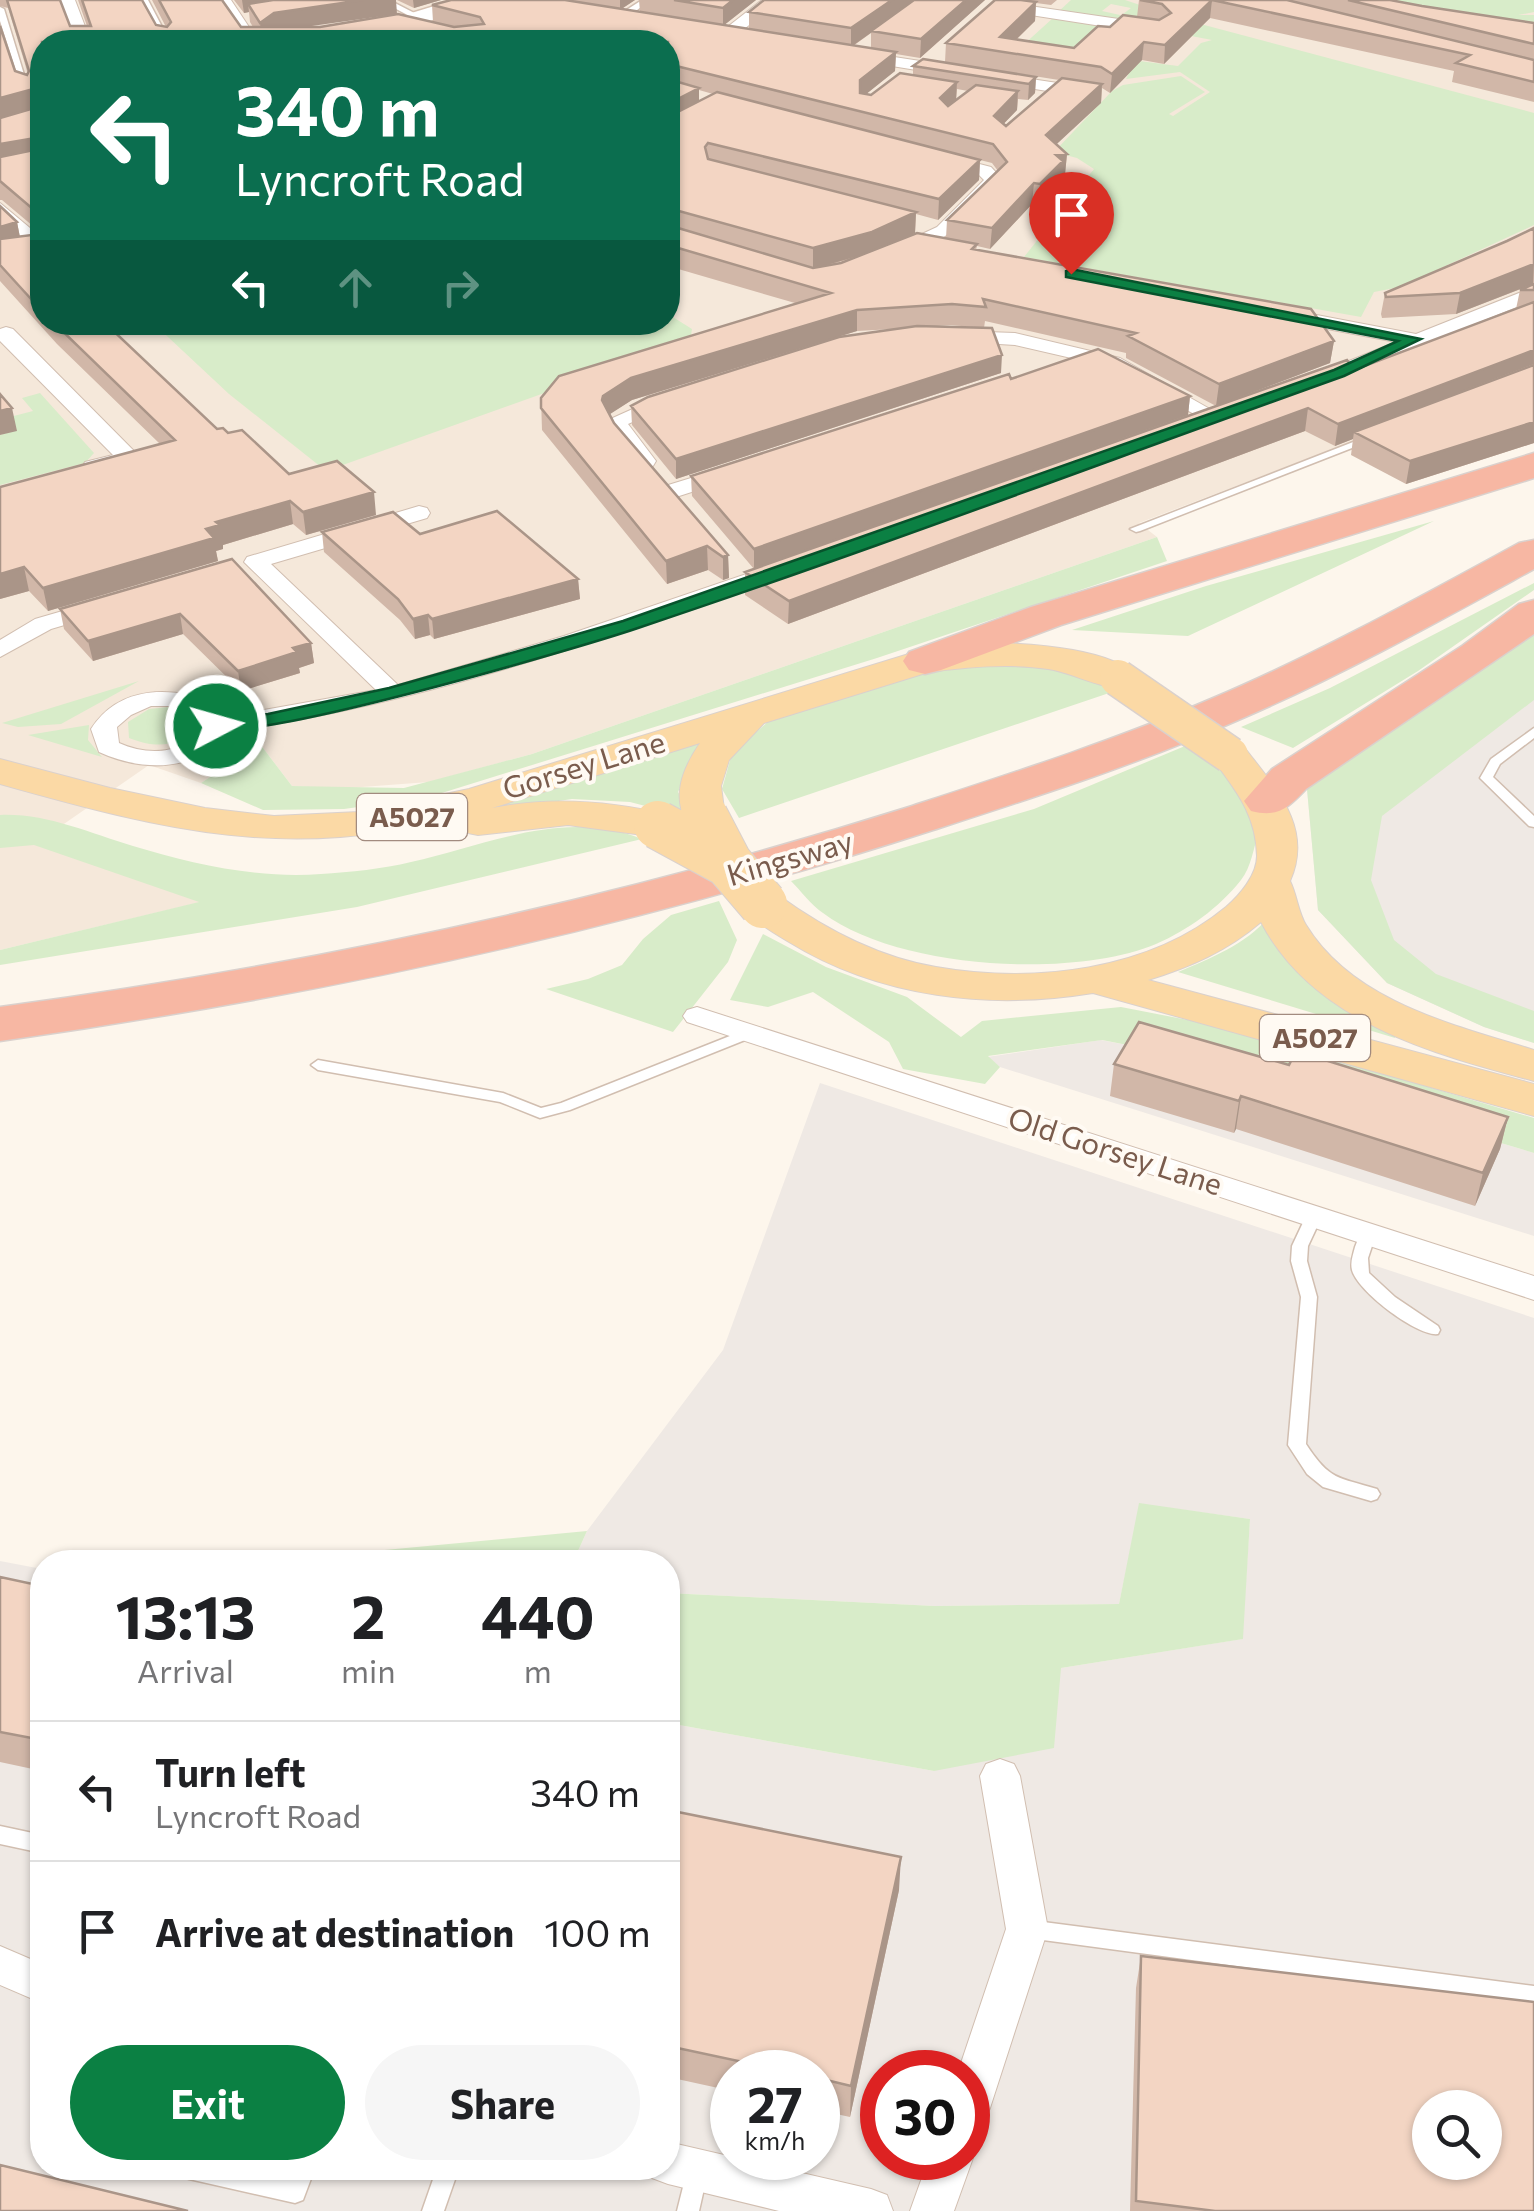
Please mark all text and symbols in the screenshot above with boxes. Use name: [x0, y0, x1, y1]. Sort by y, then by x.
text: 340 m: [235, 65, 440, 150]
icon: left: [70, 70, 200, 200]
text: Lyncroft Road: [235, 150, 525, 205]
pin: [1029, 172, 1114, 275]
icon: arrive: [1044, 187, 1099, 242]
icon: left: [223, 260, 278, 315]
icon: ahead: [328, 260, 383, 315]
icon: right: [433, 260, 488, 315]
position arrow: [164, 674, 268, 778]
street label: Gorsey Lane: [498, 721, 669, 806]
road number: A5027: [357, 794, 467, 840]
street label: Kingsway: [722, 821, 857, 892]
road number: A5027: [1260, 1015, 1370, 1061]
street label: Old Gorsey Lane: [1004, 1098, 1227, 1202]
text: 13:13: [115, 1578, 256, 1651]
text: 2: [351, 1578, 385, 1651]
text: 440: [481, 1578, 595, 1651]
text: Arrival: [137, 1650, 234, 1690]
text: min: [341, 1650, 396, 1690]
text: m: [524, 1650, 552, 1690]
text: Turn left: [155, 1748, 306, 1795]
icon: left: [70, 1764, 125, 1819]
text: 340 m: [530, 1768, 640, 1815]
text: Lyncroft Road: [155, 1795, 361, 1835]
icon: arrive: [70, 1904, 125, 1959]
text: Arrive at destination: [155, 1908, 514, 1955]
text: 100 m: [544, 1908, 651, 1955]
button: Exit: [70, 2045, 345, 2160]
button: Share: [365, 2045, 640, 2160]
speed limit sign: 30: [860, 2050, 990, 2180]
text: 27: [747, 2072, 803, 2133]
map controls: [1412, 2090, 1502, 2180]
button: search: [1412, 2090, 1502, 2180]
text: km/h: [745, 2125, 805, 2155]

